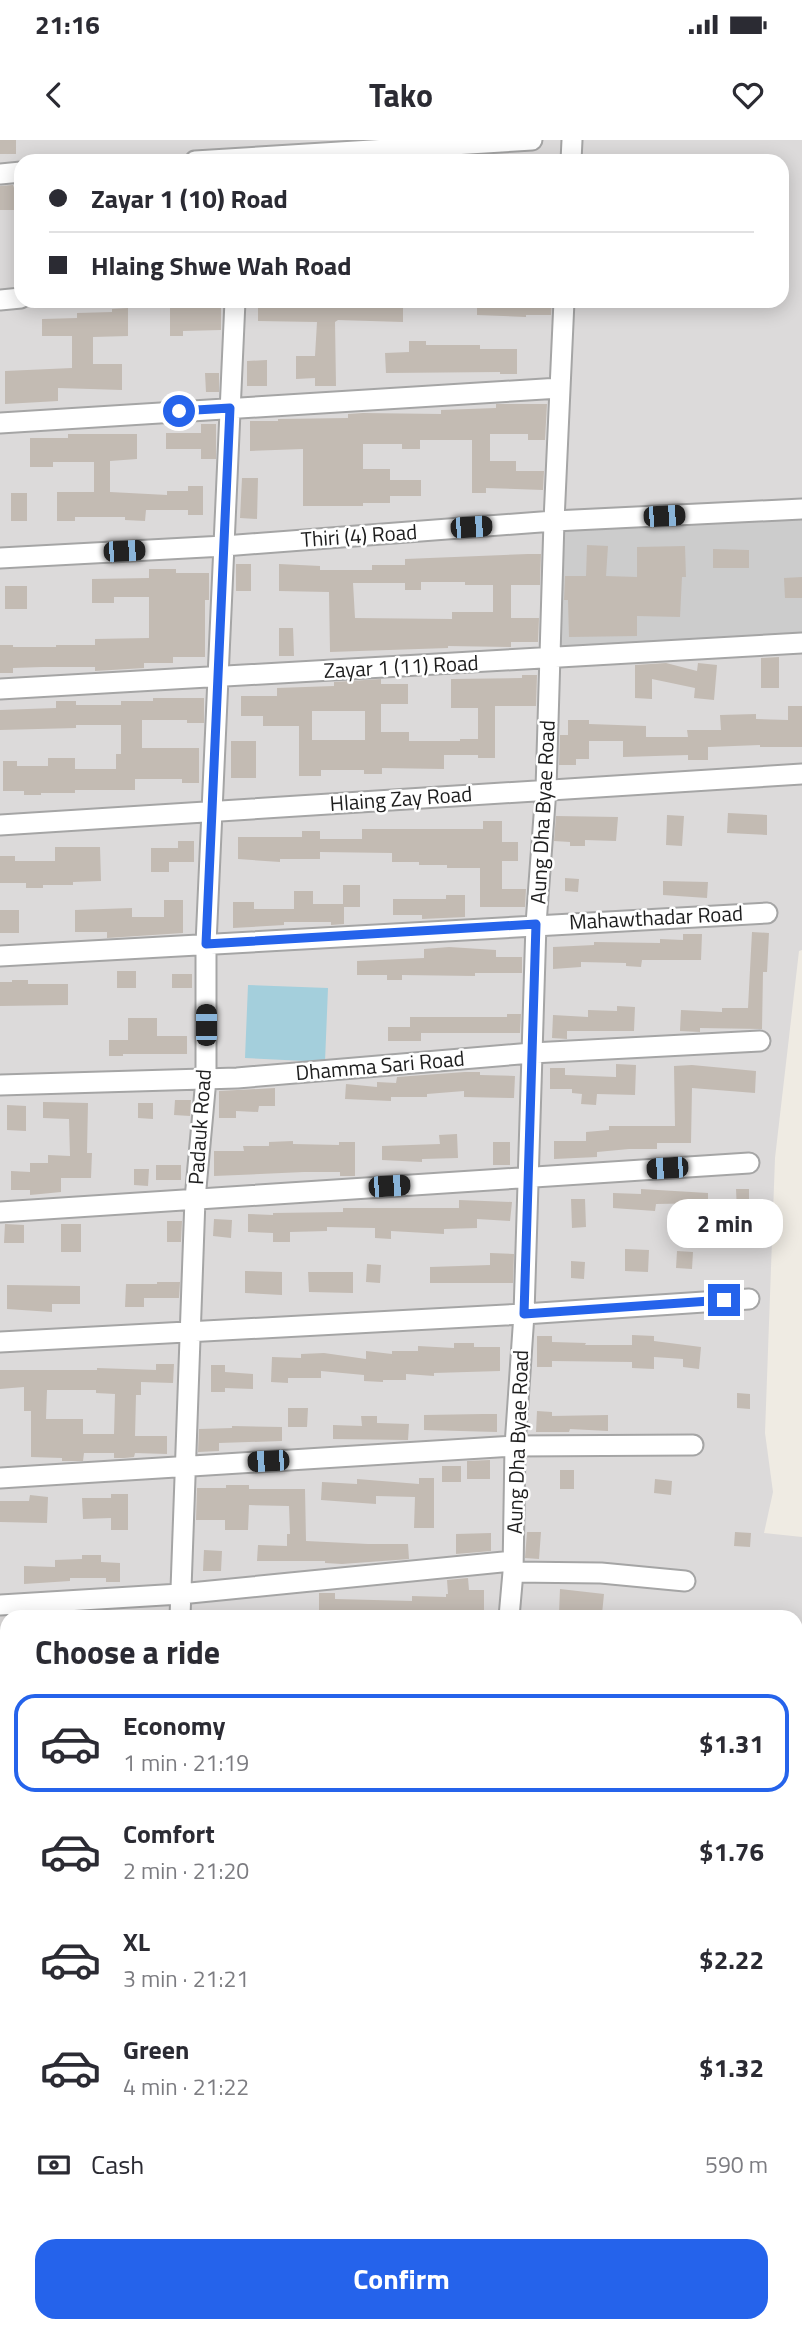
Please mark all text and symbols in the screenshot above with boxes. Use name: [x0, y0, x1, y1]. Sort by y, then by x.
text: 21:16: [35, 5, 100, 44]
text: Tako: [369, 71, 433, 119]
icon: back: [35, 76, 73, 114]
icon: heart: [729, 76, 767, 114]
text: Zayar 1 (10) Road: [91, 179, 288, 218]
text: Hlaing Shwe Wah Road: [91, 246, 352, 285]
route start: [163, 395, 195, 427]
car: [643, 504, 686, 528]
street label: Thiri (4) Road: [300, 515, 418, 555]
car: [450, 515, 493, 539]
car: [103, 539, 146, 563]
street label: Zayar 1 (11) Road: [323, 646, 479, 686]
street label: Aung Dha Byae Road: [521, 719, 563, 905]
street label: Hlaing Zay Road: [329, 777, 473, 819]
street label: Mahawthadar Road: [568, 896, 744, 938]
car: [196, 1004, 217, 1046]
street label: Dhamma Sari Road: [294, 1042, 466, 1088]
street label: Padauk Road: [179, 1068, 219, 1186]
car: [646, 1156, 689, 1180]
car: [368, 1174, 411, 1198]
callout: 2 min: [666, 1198, 782, 1248]
text: 2 min: [697, 1206, 753, 1241]
route end: [708, 1284, 740, 1316]
street label: Aung Dha Byae Road: [498, 1349, 536, 1535]
car: [247, 1449, 290, 1473]
text: Choose a ride: [35, 1628, 220, 1676]
text: Economy: [123, 1706, 225, 1745]
icon: car: [39, 1712, 102, 1775]
text: $1.31: [699, 1724, 764, 1763]
text: 1 min · 21:19: [123, 1745, 249, 1780]
text: Comfort: [123, 1814, 215, 1853]
icon: car: [39, 1820, 102, 1883]
text: $1.76: [699, 1832, 764, 1871]
text: 2 min · 21:20: [123, 1853, 249, 1888]
text: XL: [123, 1922, 150, 1961]
icon: car: [39, 1928, 102, 1991]
text: $2.22: [699, 1940, 764, 1979]
text: 3 min · 21:21: [123, 1961, 249, 1996]
text: Green: [123, 2030, 189, 2069]
icon: car: [39, 2036, 102, 2099]
text: $1.32: [699, 2048, 764, 2087]
text: 4 min · 21:22: [123, 2069, 249, 2104]
text: Cash: [91, 2145, 144, 2184]
icon: cash: [35, 2146, 73, 2184]
text: 590 m: [705, 2147, 768, 2182]
button: Confirm: [35, 2239, 768, 2319]

